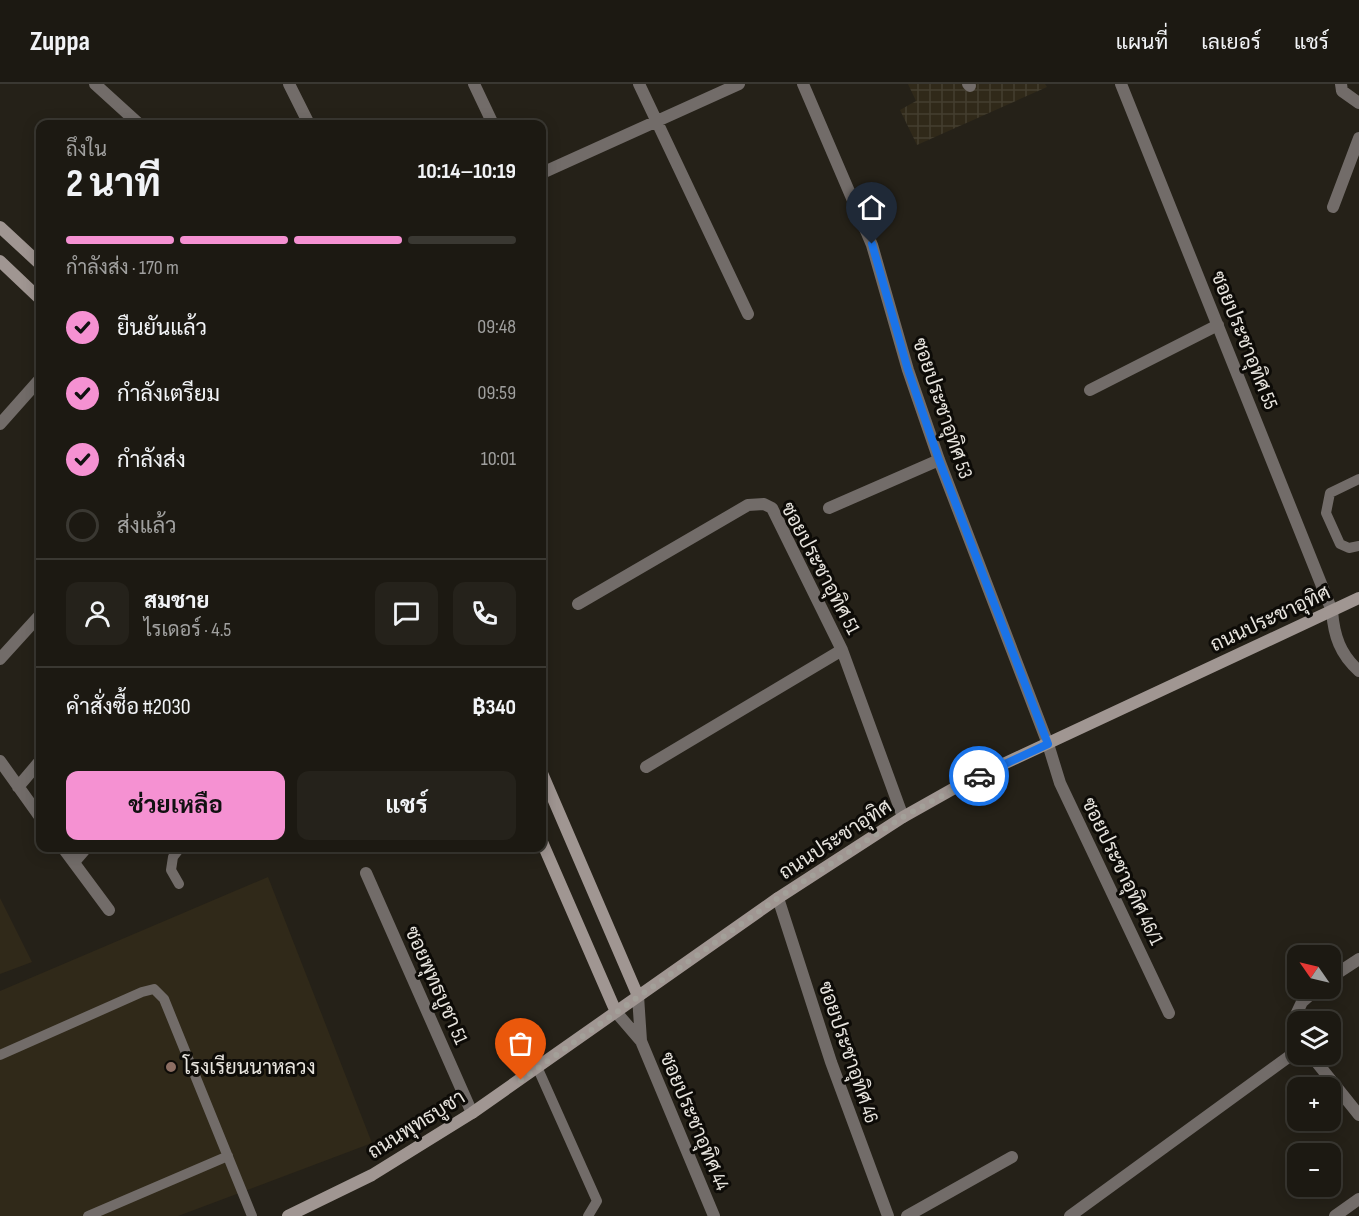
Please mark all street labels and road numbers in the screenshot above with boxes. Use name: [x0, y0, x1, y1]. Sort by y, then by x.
street label: ซอยประชาอุทิศ 55: [1205, 267, 1284, 413]
street label: ซอยประชาอุทิศ 53: [906, 334, 978, 482]
street label: ซอยประชาอุทิศ 51: [774, 498, 866, 639]
street label: ถนนประชาอุทิศ: [1206, 580, 1335, 658]
street label: ซอยประชาอุทิศ 46/1: [1075, 793, 1169, 949]
street label: ถนนประชาอุทิศ: [774, 794, 897, 886]
street label: ซอยพุทธบูชา 51: [398, 923, 473, 1049]
street label: ซอยประชาอุทิศ 46: [812, 978, 884, 1127]
street label: ซอยประชาอุทิศ 44: [653, 1048, 735, 1194]
street label: ถนนพุทธบูชา: [363, 1085, 471, 1166]

